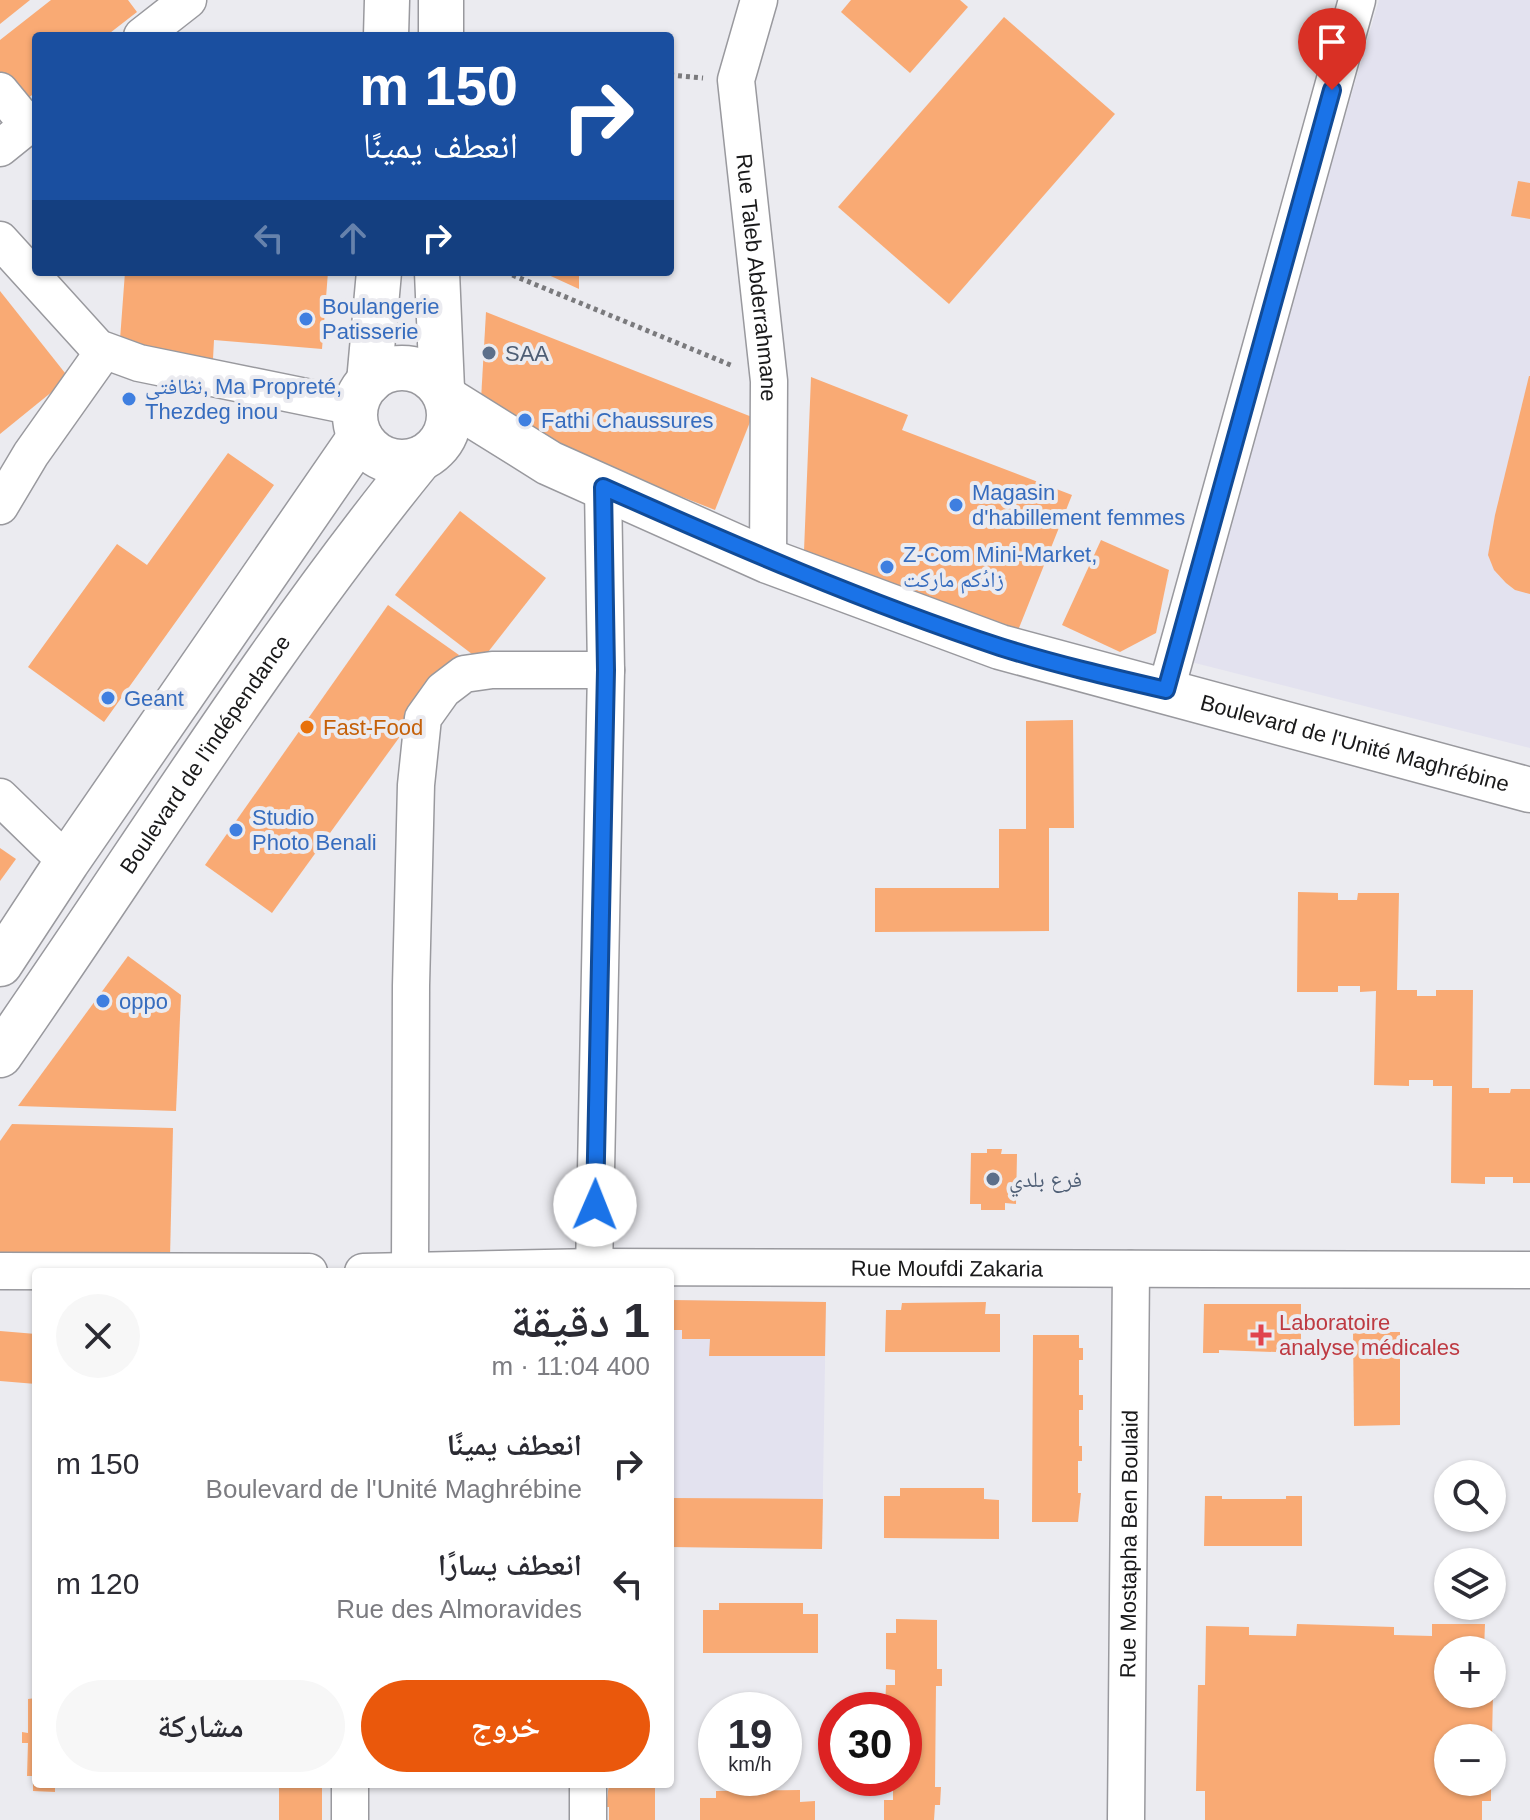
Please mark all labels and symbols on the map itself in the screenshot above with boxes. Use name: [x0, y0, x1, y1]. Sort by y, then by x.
pin: [1298, 8, 1366, 90]
street label: Rue Taleb Abderrahmane: [731, 152, 781, 402]
place label: Boulangerie Patisserie: [322, 294, 439, 344]
marker: Boulangerie Patisserie: [297, 310, 315, 328]
place label: SAA: [505, 341, 549, 366]
marker: SAA: [480, 344, 498, 362]
place label: نظافتي, Ma Propreté, Thezdeg inou: [145, 374, 342, 424]
marker: نظافتي, Ma Propreté, Thezdeg inou: [120, 390, 138, 408]
place label: Fathi Chaussures: [541, 408, 713, 433]
marker: Fathi Chaussures: [516, 411, 534, 429]
place label: Magasin d'habillement femmes: [972, 480, 1185, 530]
marker: Magasin d'habillement femmes: [947, 496, 965, 514]
place label: Z-Com Mini-Market, زادُكم ماركت: [903, 542, 1097, 594]
marker: Z-Com Mini-Market, زادُكم ماركت: [878, 558, 896, 576]
street label: Boulevard de l'indépendance: [115, 630, 296, 878]
place label: Geant: [124, 686, 184, 711]
marker: Geant: [99, 689, 117, 707]
street label: Boulevard de l'Unité Maghrébine: [1198, 690, 1512, 797]
place label: Fast-Food: [323, 715, 423, 740]
marker: Fast-Food: [298, 718, 316, 736]
place label: Studio Photo Benali: [252, 805, 377, 855]
marker: Studio Photo Benali: [227, 821, 245, 839]
place label: oppo: [119, 989, 168, 1014]
marker: oppo: [94, 992, 112, 1010]
position arrow: [553, 1163, 637, 1247]
place label: فرع بلدي: [1009, 1167, 1082, 1197]
marker: فرع بلدي: [984, 1170, 1002, 1188]
street label: Rue Moufdi Zakaria: [851, 1256, 1044, 1281]
place label: Laboratoire analyse médicales: [1279, 1310, 1460, 1360]
marker: Laboratoire analyse médicales: [1250, 1324, 1272, 1346]
street label: Rue Mostapha Ben Boulaid: [1115, 1410, 1143, 1678]
speed limit sign: 30: [818, 1692, 922, 1796]

